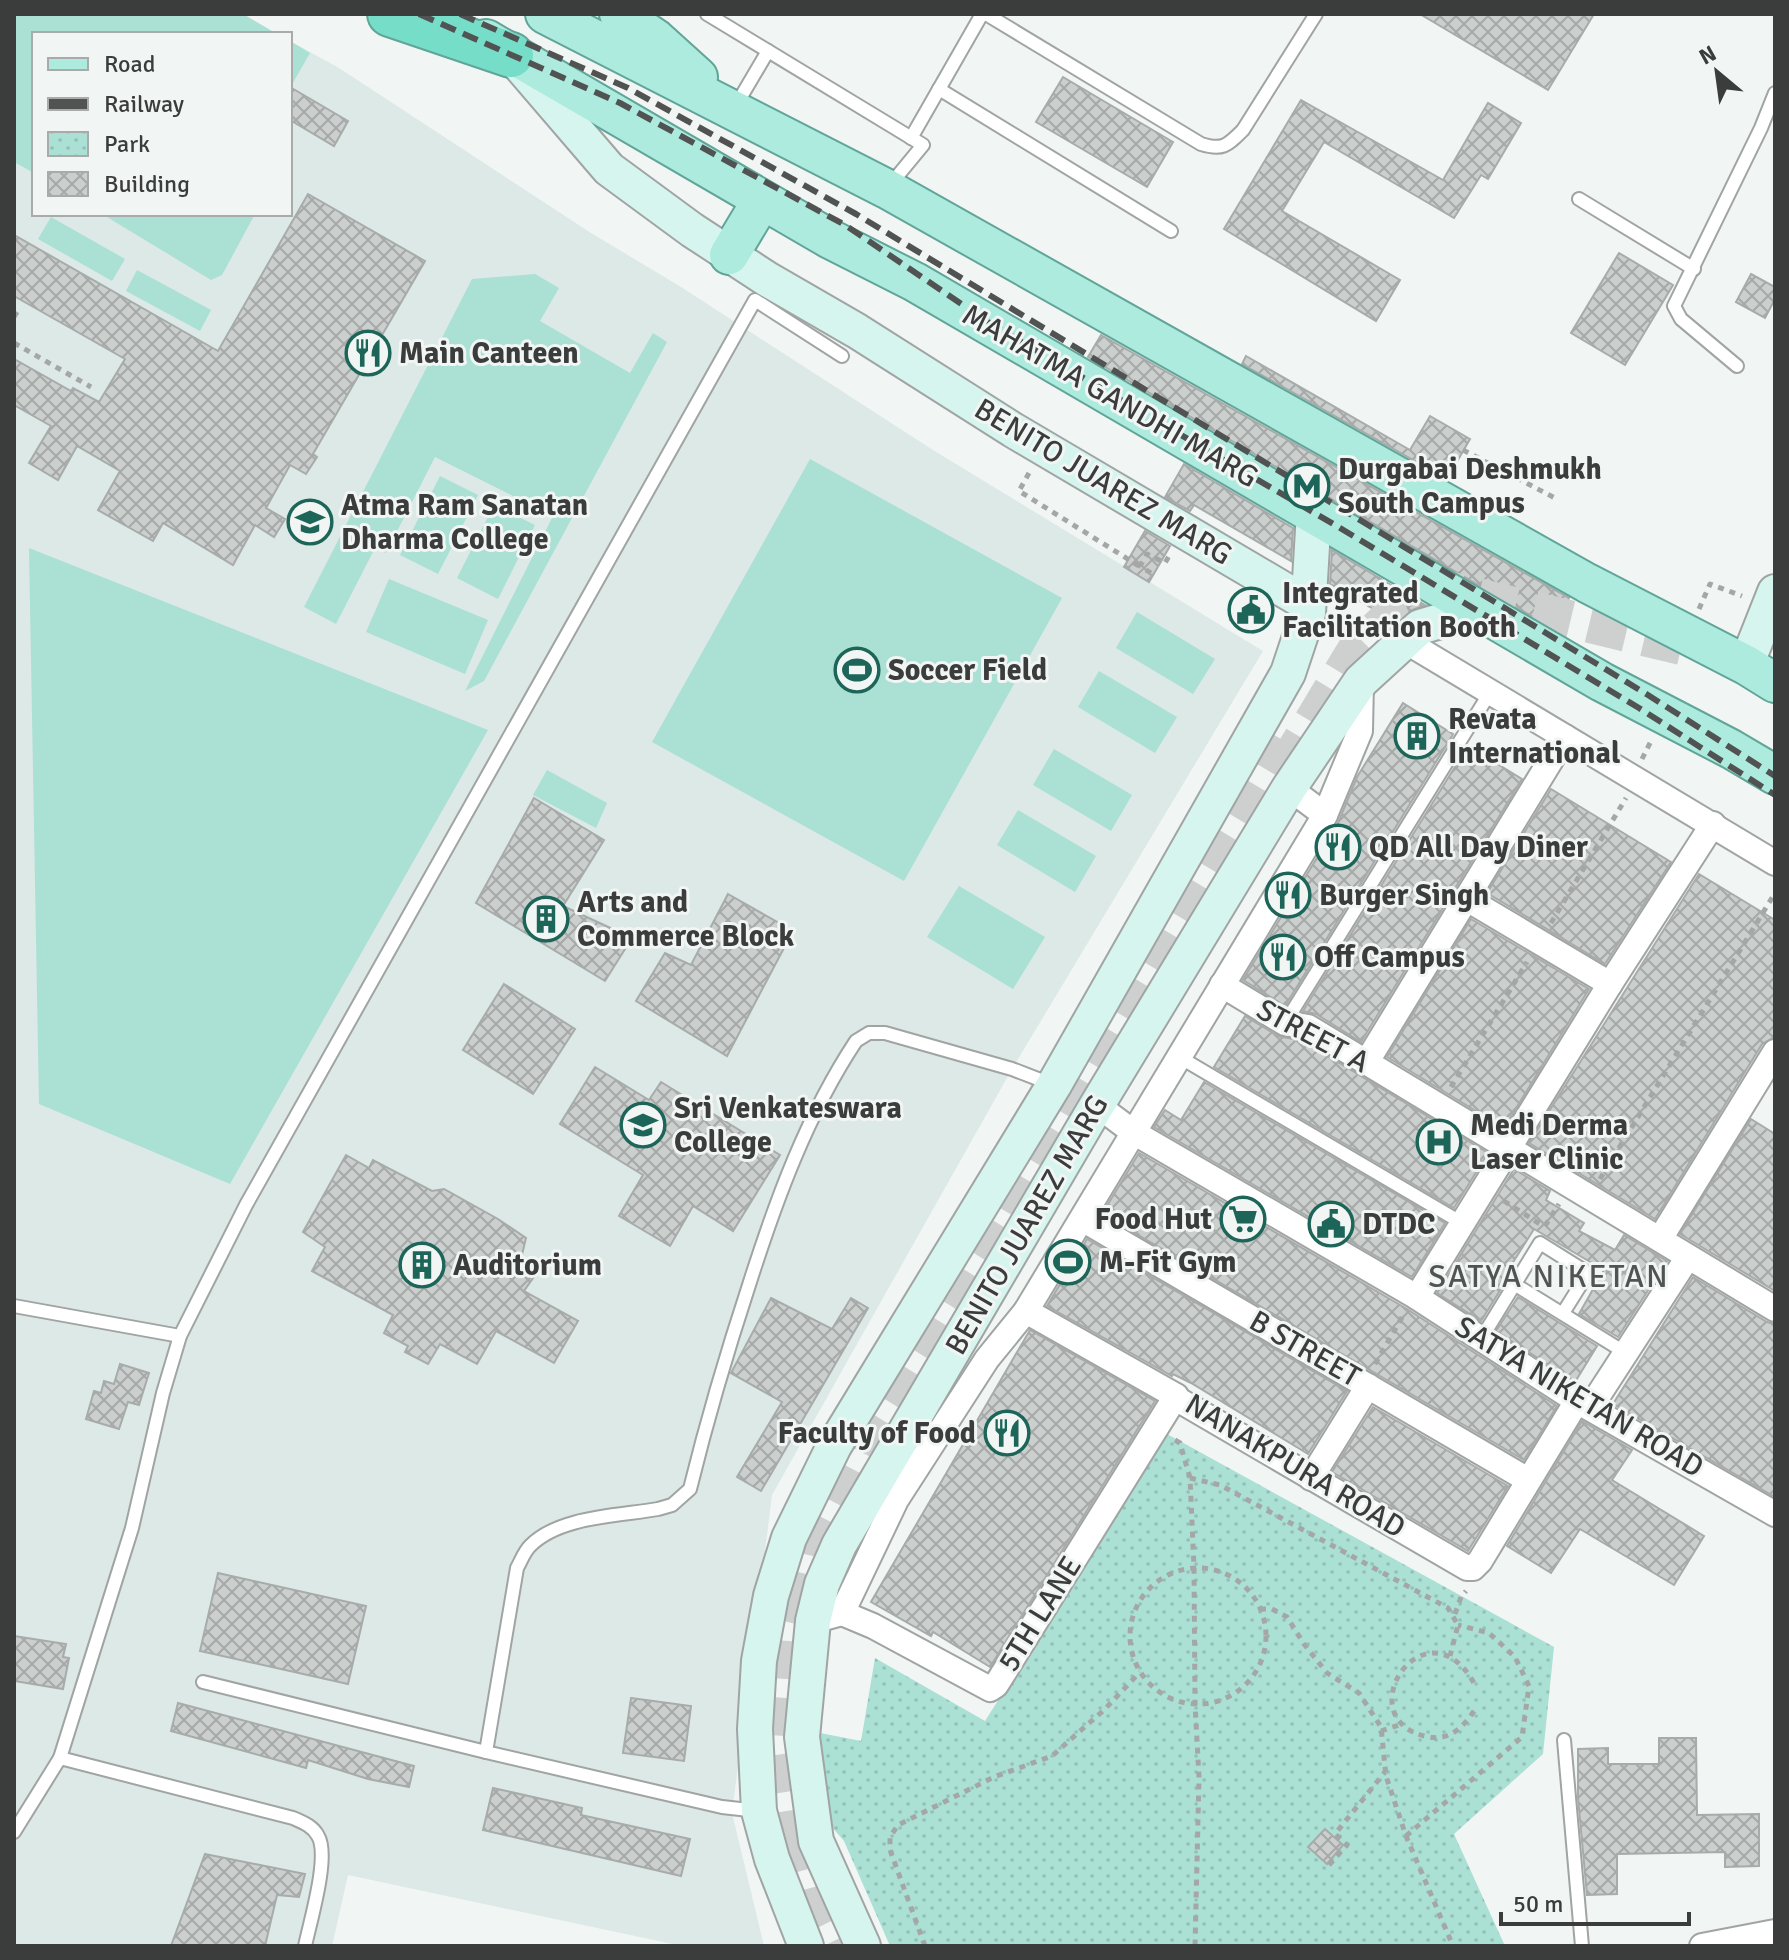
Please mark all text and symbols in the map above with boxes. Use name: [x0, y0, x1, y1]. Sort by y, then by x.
legend: [32, 32, 292, 216]
north arrow: [1677, 32, 1757, 112]
text: N: [1694, 39, 1721, 70]
text: Road: [104, 49, 155, 79]
text: Railway: [104, 89, 184, 119]
text: Park: [104, 129, 150, 159]
text: Building: [104, 169, 190, 199]
street label: MAHATMA GANDHI MARG: [956, 296, 1264, 496]
restaurant icon: Main Canteen: [344, 329, 392, 377]
place label: Main Canteen: [399, 335, 579, 372]
street label: BENITO JUAREZ MARG: [968, 390, 1238, 574]
place label: Durgabai Deshmukh South Campus: [1338, 451, 1602, 522]
metro station icon: Durgabai Deshmukh South Campus: [1283, 462, 1331, 510]
place label: Atma Ram Sanatan Dharma College: [341, 487, 588, 558]
school or university icon: Atma Ram Sanatan Dharma College: [286, 498, 334, 546]
place label: Integrated Facilitation Booth: [1282, 575, 1516, 646]
public building icon: Integrated Facilitation Booth: [1227, 586, 1275, 634]
sports icon: Soccer Field: [833, 646, 881, 694]
place label: Soccer Field: [888, 652, 1047, 689]
place label: Revata International: [1448, 701, 1620, 772]
building icon: Revata International: [1393, 712, 1441, 760]
restaurant icon: QD All Day Diner: [1314, 823, 1362, 871]
place label: QD All Day Diner: [1369, 829, 1588, 866]
restaurant icon: Burger Singh: [1264, 871, 1312, 919]
place label: Burger Singh: [1319, 877, 1489, 914]
place label: Arts and Commerce Block: [577, 884, 795, 955]
building icon: Arts and Commerce Block: [522, 895, 570, 943]
restaurant icon: Off Campus: [1259, 933, 1307, 981]
place label: Off Campus: [1314, 939, 1465, 976]
street label: STREET A: [1250, 991, 1376, 1081]
street label: BENITO JUAREZ MARG: [938, 1089, 1116, 1361]
place label: Sri Venkateswara College: [674, 1090, 902, 1161]
school or university icon: Sri Venkateswara College: [619, 1101, 667, 1149]
place label: Medi Derma Laser Clinic: [1470, 1107, 1628, 1178]
hospital icon: Medi Derma Laser Clinic: [1415, 1118, 1463, 1166]
supermarket icon: Food Hut: [1219, 1195, 1267, 1243]
public building icon: DTDC: [1307, 1200, 1355, 1248]
place label: Food Hut: [1095, 1201, 1212, 1238]
place label: DTDC: [1362, 1206, 1435, 1243]
sports icon: M-Fit Gym: [1044, 1238, 1092, 1286]
building icon: Auditorium: [398, 1241, 446, 1289]
place label: M-Fit Gym: [1099, 1244, 1237, 1281]
place label: Auditorium: [453, 1247, 602, 1284]
district label: SATYA NIKETAN: [1428, 1257, 1670, 1296]
street label: B STREET: [1243, 1302, 1367, 1396]
street label: SATYA NIKETAN ROAD: [1448, 1308, 1710, 1486]
street label: NANAKPURA ROAD: [1178, 1386, 1412, 1546]
restaurant icon: Faculty of Food: [983, 1409, 1031, 1457]
place label: Faculty of Food: [778, 1415, 976, 1452]
street label: 5TH LANE: [990, 1550, 1090, 1678]
scale bar: [1501, 1876, 1689, 1926]
text: 50 m: [1513, 1889, 1563, 1919]

